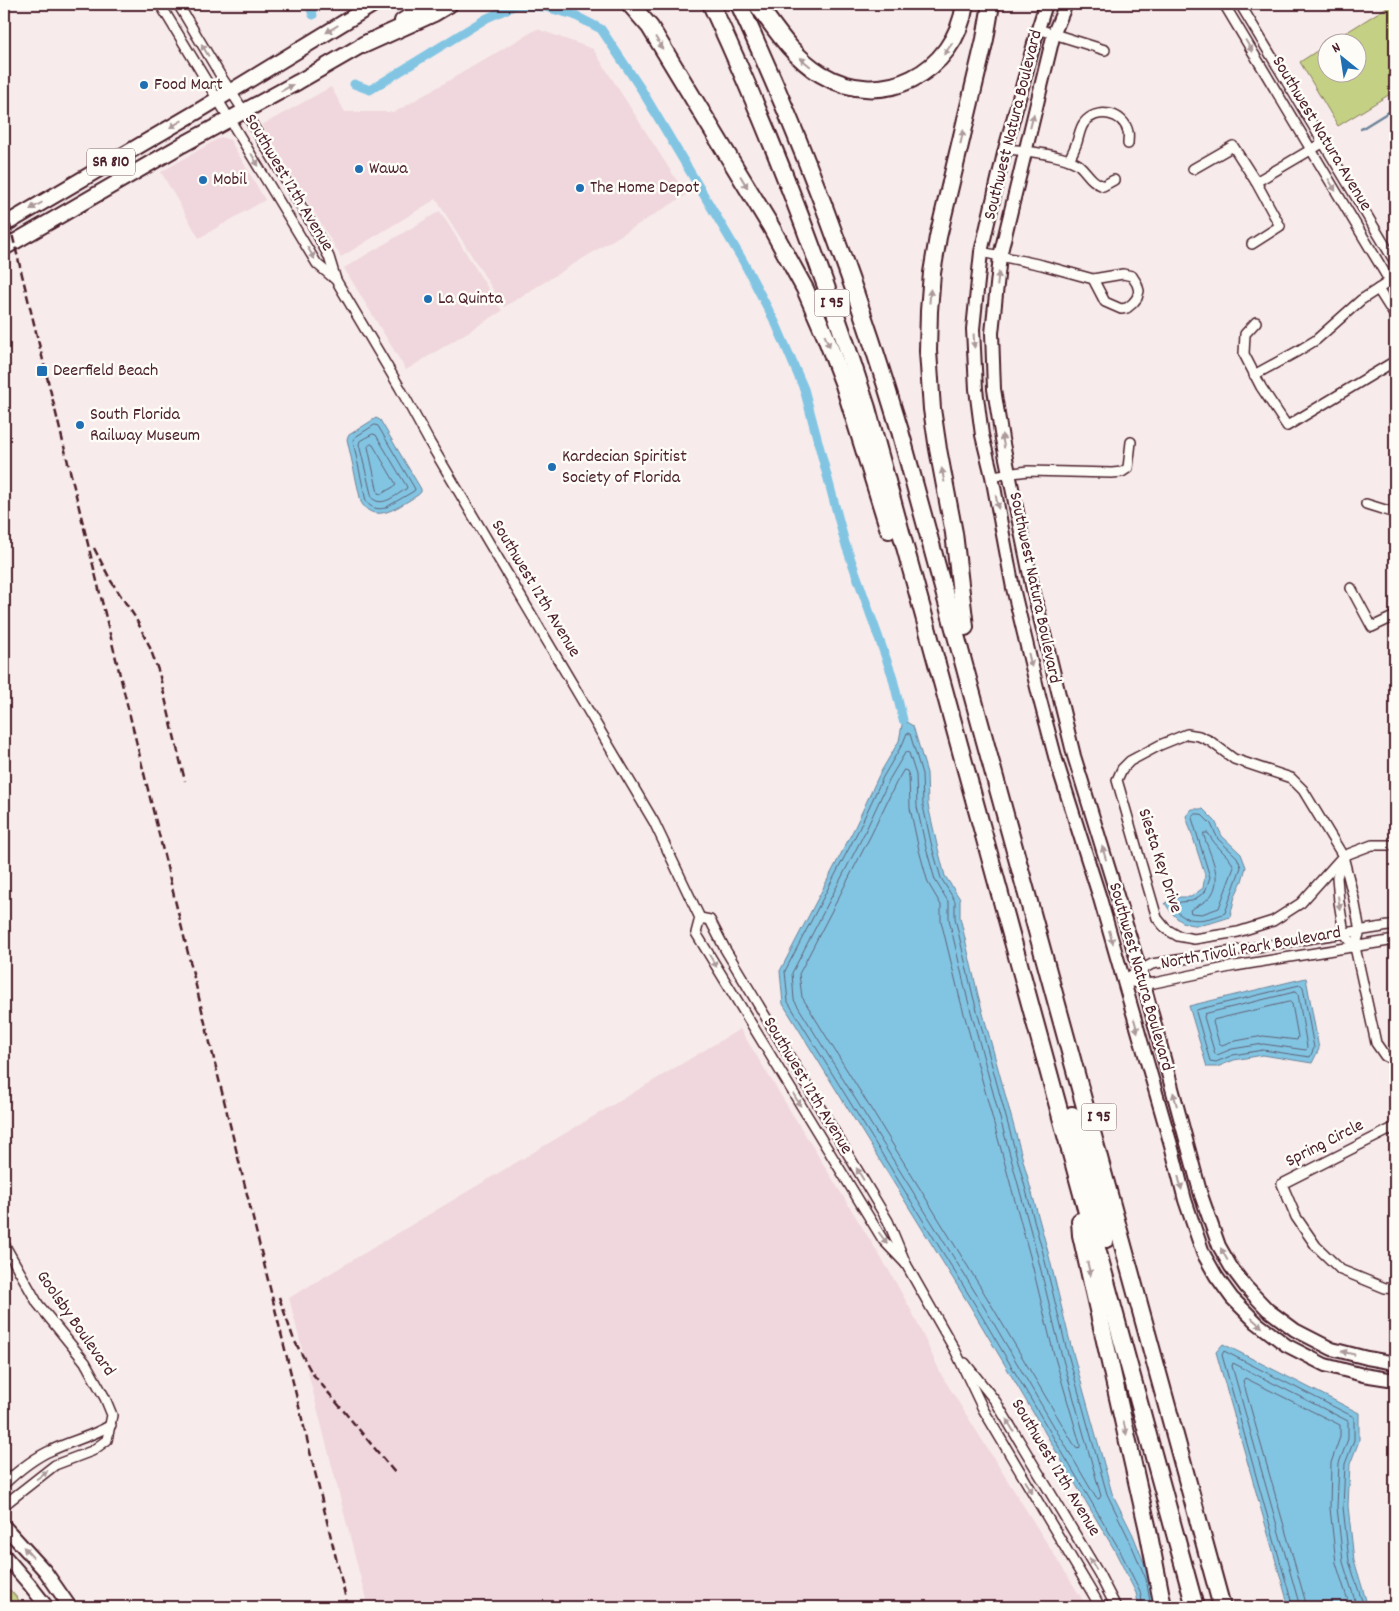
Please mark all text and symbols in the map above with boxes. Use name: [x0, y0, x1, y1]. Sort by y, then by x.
one-way arrow: [326, 25, 339, 34]
street label: Southwest Natura Boulevard: [978, 27, 1050, 223]
north arrow: [1316, 32, 1366, 82]
one-way arrow: [655, 36, 664, 49]
text: N: [1329, 38, 1345, 59]
one-way arrow: [1244, 39, 1253, 52]
one-way arrow: [943, 42, 953, 55]
one-way arrow: [200, 43, 209, 56]
street label: Southwest Natura Avenue: [1265, 52, 1377, 216]
one-way arrow: [799, 56, 812, 67]
place label: Food Mart: [154, 73, 223, 98]
marker: Food Mart: [138, 79, 150, 91]
one-way arrow: [280, 84, 294, 92]
street label: Southwest 12th Avenue: [237, 109, 339, 257]
one-way arrow: [1028, 113, 1036, 128]
one-way arrow: [169, 120, 182, 129]
one-way arrow: [958, 129, 966, 144]
road number: SR 810: [87, 148, 135, 176]
one-way arrow: [251, 154, 260, 167]
place label: Wawa: [369, 157, 408, 182]
marker: Wawa: [353, 163, 365, 175]
place label: Mobil: [213, 168, 248, 193]
marker: Mobil: [197, 174, 209, 186]
one-way arrow: [739, 175, 748, 188]
place label: The Home Depot: [590, 176, 700, 201]
one-way arrow: [1328, 179, 1337, 192]
marker: The Home Depot: [574, 182, 586, 194]
one-way arrow: [29, 202, 42, 211]
one-way arrow: [306, 247, 315, 260]
one-way arrow: [994, 271, 1002, 287]
place label: La Quinta: [438, 287, 503, 312]
one-way arrow: [927, 288, 935, 304]
road number: I 95: [814, 290, 850, 316]
marker: La Quinta: [422, 293, 434, 305]
one-way arrow: [970, 333, 978, 349]
one-way arrow: [824, 334, 832, 348]
place label: Deerfield Beach: [53, 359, 158, 384]
marker: Deerfield Beach: [35, 364, 49, 378]
place label: South Florida Railway Museum: [90, 403, 200, 449]
marker: South Florida Railway Museum: [74, 419, 86, 431]
one-way arrow: [998, 432, 1006, 448]
place label: Kardecian Spiritist Society of Florida: [562, 445, 687, 491]
marker: Kardecian Spiritist Society of Florida: [546, 461, 558, 473]
one-way arrow: [938, 467, 946, 483]
street label: Southwest Natura Boulevard: [1002, 490, 1066, 686]
one-way arrow: [993, 494, 1001, 510]
street label: Southwest 12th Avenue: [484, 515, 586, 663]
one-way arrow: [1026, 653, 1034, 668]
street label: Siesta Key Drive: [1130, 806, 1188, 916]
one-way arrow: [1100, 846, 1107, 861]
street label: Southwest Natura Boulevard: [1101, 880, 1179, 1074]
one-way arrow: [1336, 895, 1344, 911]
street label: North Tivoli Park Boulevard: [1159, 921, 1343, 977]
one-way arrow: [1107, 930, 1115, 945]
one-way arrow: [709, 955, 718, 968]
street label: Southwest 12th Avenue: [756, 1012, 858, 1160]
one-way arrow: [1133, 1019, 1141, 1034]
one-way arrow: [1171, 1092, 1179, 1107]
one-way arrow: [793, 1094, 802, 1107]
road number: I 95: [1082, 1104, 1116, 1130]
street label: Spring Circle: [1282, 1114, 1369, 1174]
one-way arrow: [856, 1167, 865, 1180]
one-way arrow: [1177, 1175, 1185, 1190]
one-way arrow: [878, 1231, 888, 1245]
one-way arrow: [1220, 1247, 1228, 1261]
one-way arrow: [1085, 1262, 1093, 1277]
street label: Goolsby Boulevard: [29, 1266, 121, 1382]
one-way arrow: [1250, 1317, 1263, 1328]
one-way arrow: [1340, 1349, 1355, 1357]
street label: Southwest 12th Avenue: [1004, 1394, 1106, 1542]
one-way arrow: [1005, 1419, 1014, 1432]
one-way arrow: [1121, 1420, 1129, 1435]
one-way arrow: [35, 1469, 48, 1480]
one-way arrow: [1025, 1480, 1034, 1493]
one-way arrow: [22, 1547, 34, 1559]
one-way arrow: [1089, 1558, 1098, 1571]

